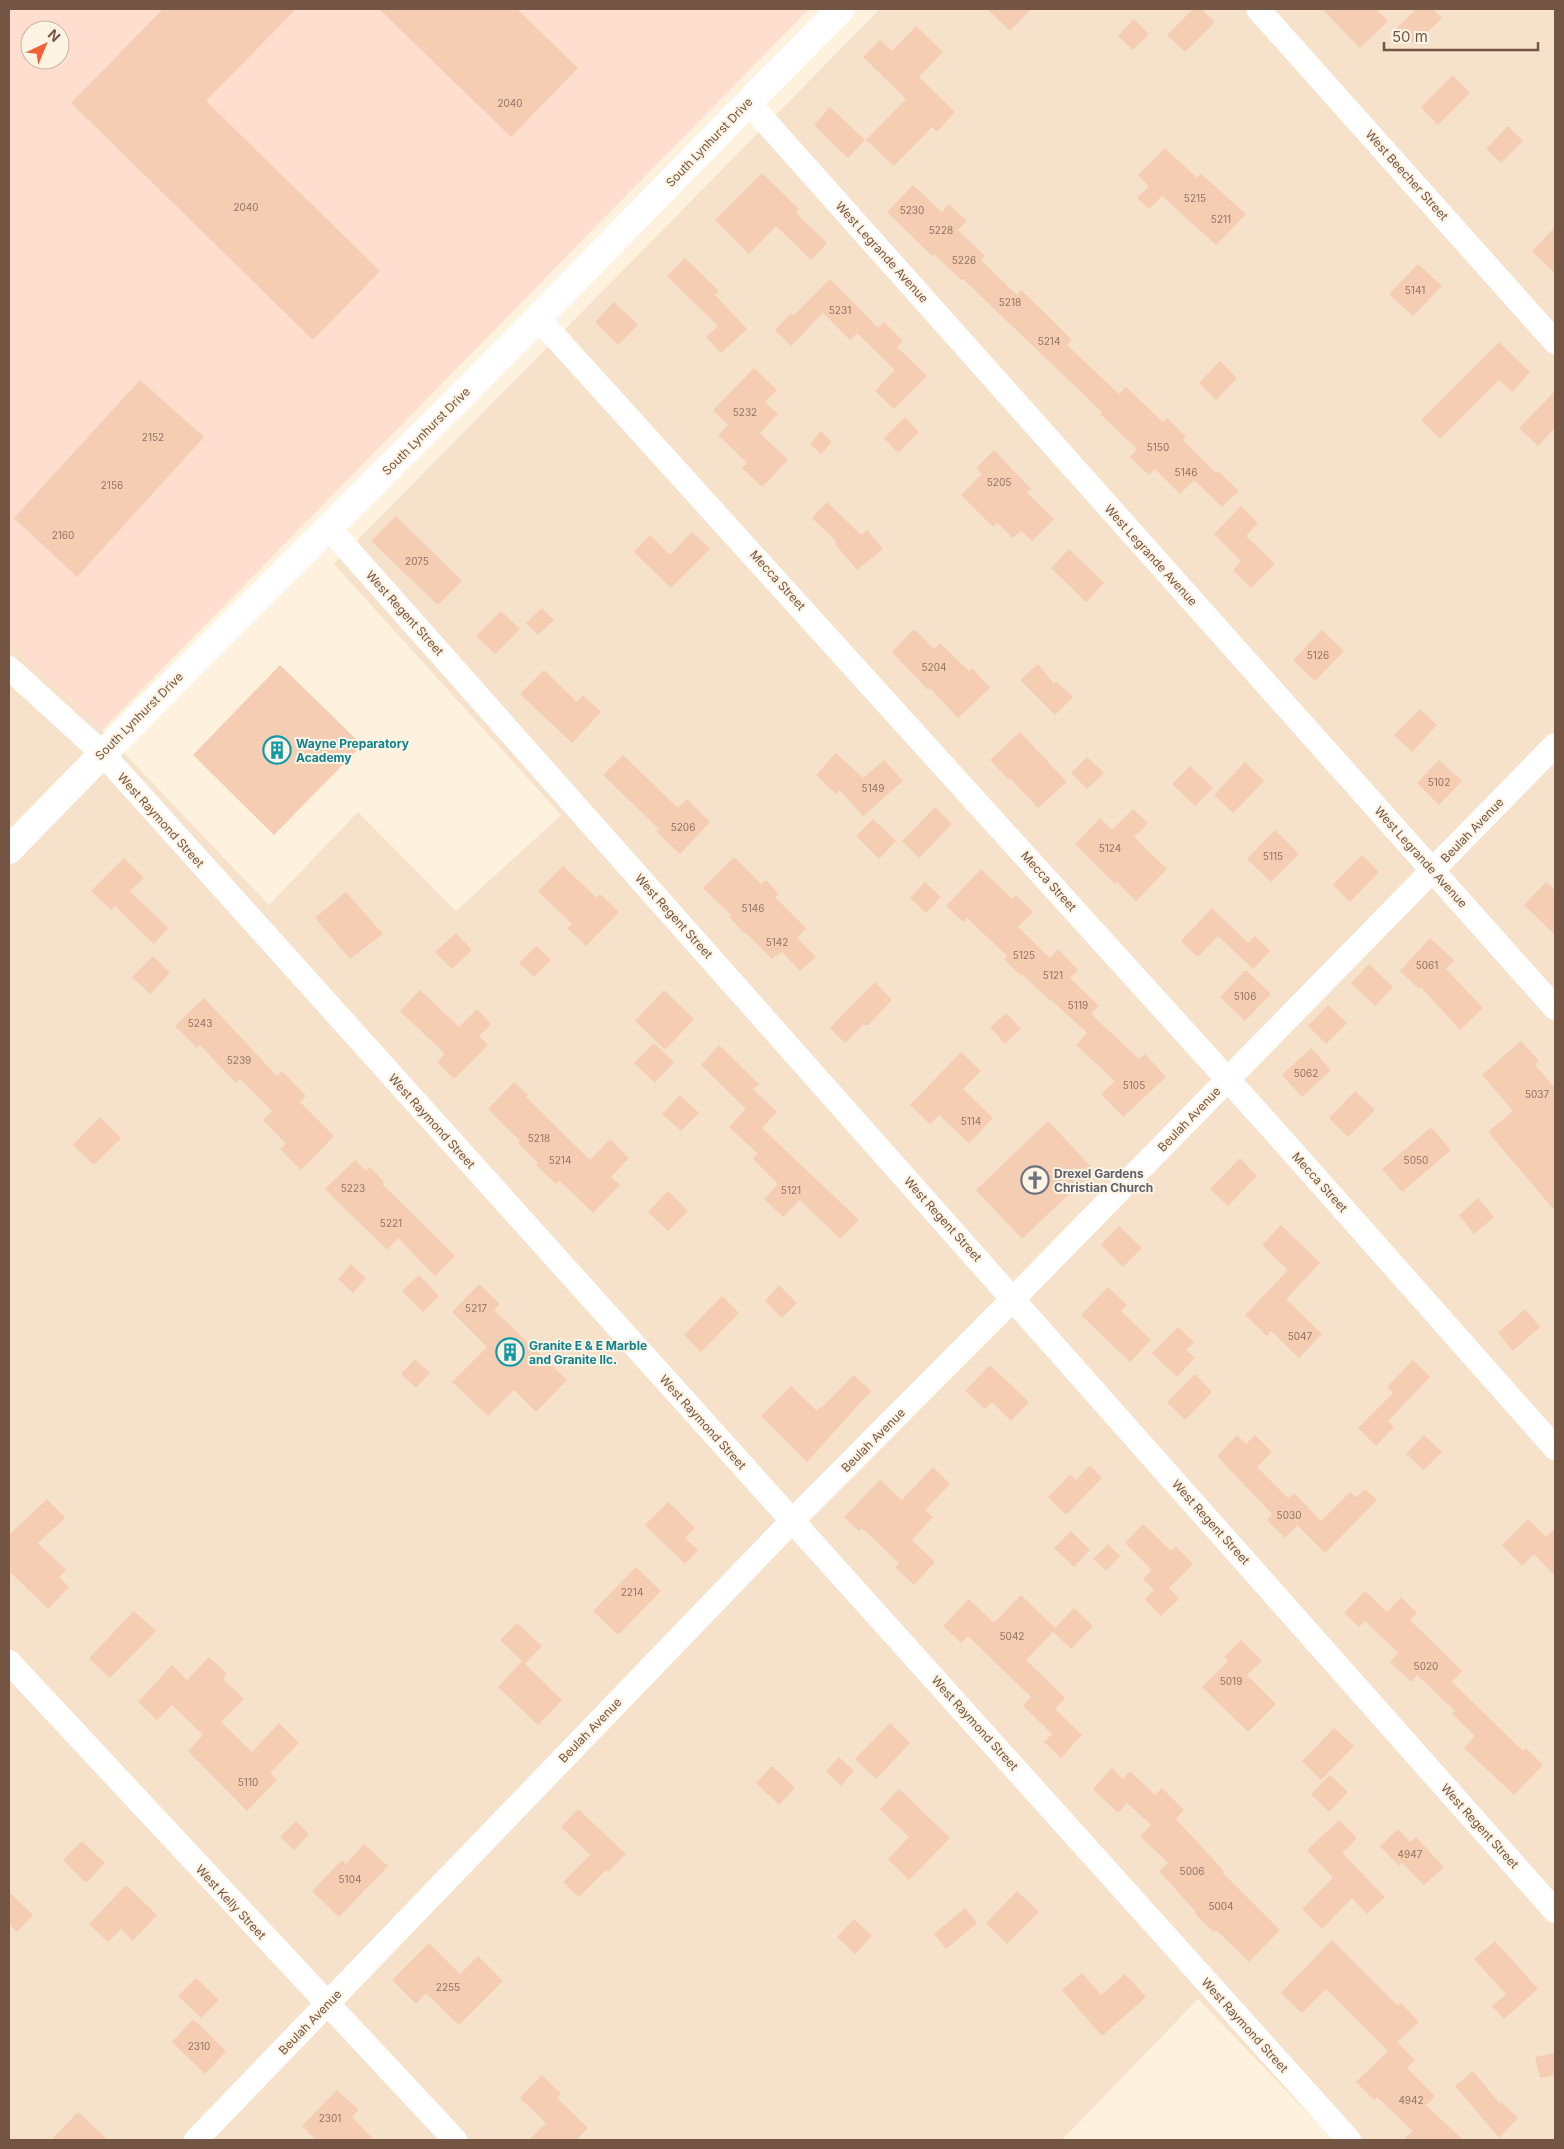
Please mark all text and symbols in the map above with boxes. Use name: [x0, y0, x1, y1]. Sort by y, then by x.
north arrow: [20, 20, 70, 70]
scale bar: [1384, 20, 1538, 52]
text: N: [45, 25, 64, 45]
text: 50 m: [1392, 27, 1428, 46]
street label: South Lynhurst Drive: [663, 94, 755, 190]
house number: 2040: [497, 97, 523, 109]
street label: West Beecher Street: [1362, 127, 1452, 223]
house number: 5215: [1184, 192, 1206, 204]
street label: West Legrande Avenue: [833, 198, 931, 306]
house number: 2040: [233, 201, 259, 213]
house number: 5230: [900, 204, 924, 216]
house number: 5211: [1211, 213, 1231, 225]
house number: 5228: [929, 224, 953, 236]
house number: 5226: [952, 254, 976, 266]
house number: 5141: [1405, 284, 1425, 296]
house number: 5218: [999, 296, 1021, 308]
house number: 5231: [829, 304, 851, 316]
house number: 5214: [1038, 335, 1060, 347]
street label: South Lynhurst Drive: [379, 384, 473, 478]
house number: 5232: [733, 406, 757, 418]
house number: 2152: [142, 431, 164, 443]
house number: 5150: [1147, 441, 1169, 453]
house number: 5146: [1175, 466, 1197, 478]
house number: 5205: [987, 476, 1011, 488]
house number: 2156: [101, 479, 123, 491]
street label: West Legrande Avenue: [1102, 501, 1200, 609]
house number: 2160: [52, 529, 74, 541]
street label: Mecca Street: [747, 547, 809, 613]
house number: 2075: [405, 555, 429, 567]
street label: West Regent Street: [363, 567, 447, 659]
house number: 5126: [1307, 649, 1329, 661]
house number: 5204: [922, 661, 946, 673]
street label: South Lynhurst Drive: [92, 669, 186, 763]
building icon: Wayne Preparatory Academy: [262, 735, 292, 765]
place label: Wayne Preparatory Academy: [296, 736, 410, 765]
street label: West Raymond Street: [115, 770, 208, 870]
house number: 5102: [1428, 776, 1450, 788]
house number: 5149: [862, 782, 884, 794]
street label: Beulah Avenue: [1437, 794, 1507, 866]
street label: West Legrande Avenue: [1372, 803, 1470, 911]
house number: 5206: [671, 821, 695, 833]
house number: 5124: [1099, 842, 1121, 854]
street label: Mecca Street: [1018, 848, 1080, 914]
house number: 5115: [1263, 850, 1283, 862]
street label: West Regent Street: [632, 870, 716, 962]
house number: 5146: [742, 902, 764, 914]
house number: 5142: [766, 936, 788, 948]
house number: 5125: [1013, 949, 1035, 961]
house number: 5061: [1416, 959, 1438, 971]
house number: 5121: [1043, 969, 1063, 981]
house number: 5106: [1234, 990, 1256, 1002]
house number: 5119: [1068, 999, 1088, 1011]
house number: 5243: [188, 1017, 212, 1029]
house number: 5239: [227, 1054, 251, 1066]
house number: 5062: [1294, 1067, 1318, 1079]
street label: West Raymond Street: [386, 1071, 479, 1171]
house number: 5105: [1123, 1079, 1145, 1091]
street label: Beulah Avenue: [1154, 1083, 1224, 1155]
house number: 5037: [1525, 1088, 1549, 1100]
house number: 5114: [961, 1115, 981, 1127]
house number: 5218: [528, 1132, 550, 1144]
street label: Mecca Street: [1289, 1149, 1351, 1215]
house number: 5214: [549, 1154, 571, 1166]
house number: 5050: [1404, 1154, 1428, 1166]
church icon: Drexel Gardens Christian Church: [1020, 1165, 1050, 1195]
place label: Drexel Gardens Christian Church: [1054, 1166, 1153, 1195]
street label: West Regent Street: [901, 1173, 985, 1265]
house number: 5223: [341, 1182, 365, 1194]
house number: 5121: [781, 1184, 801, 1196]
house number: 5221: [380, 1217, 402, 1229]
house number: 5217: [465, 1302, 487, 1314]
house number: 5047: [1288, 1330, 1313, 1342]
building icon: Granite E & E Marble and Granite llc.: [495, 1337, 525, 1367]
place label: Granite E & E Marble and Granite llc.: [529, 1338, 647, 1367]
street label: West Raymond Street: [657, 1372, 750, 1472]
street label: Beulah Avenue: [838, 1405, 908, 1475]
street label: West Regent Street: [1169, 1476, 1253, 1568]
house number: 5030: [1277, 1509, 1301, 1521]
house number: 2214: [621, 1586, 643, 1598]
house number: 5042: [1000, 1630, 1024, 1642]
house number: 5020: [1414, 1660, 1438, 1672]
street label: West Raymond Street: [929, 1673, 1022, 1773]
house number: 5019: [1220, 1675, 1242, 1687]
street label: Beulah Avenue: [555, 1694, 625, 1766]
house number: 5110: [238, 1776, 258, 1788]
street label: West Regent Street: [1438, 1780, 1522, 1872]
house number: 4947: [1398, 1848, 1423, 1860]
street label: West Kelly Street: [193, 1862, 269, 1942]
house number: 5006: [1180, 1865, 1204, 1877]
house number: 5104: [339, 1873, 361, 1885]
house number: 5004: [1208, 1900, 1234, 1912]
street label: West Raymond Street: [1199, 1975, 1292, 2075]
house number: 2255: [436, 1981, 460, 1993]
street label: Beulah Avenue: [275, 1986, 345, 2058]
house number: 2310: [188, 2040, 210, 2052]
house number: 4942: [1398, 2094, 1424, 2106]
house number: 2301: [319, 2112, 341, 2124]

